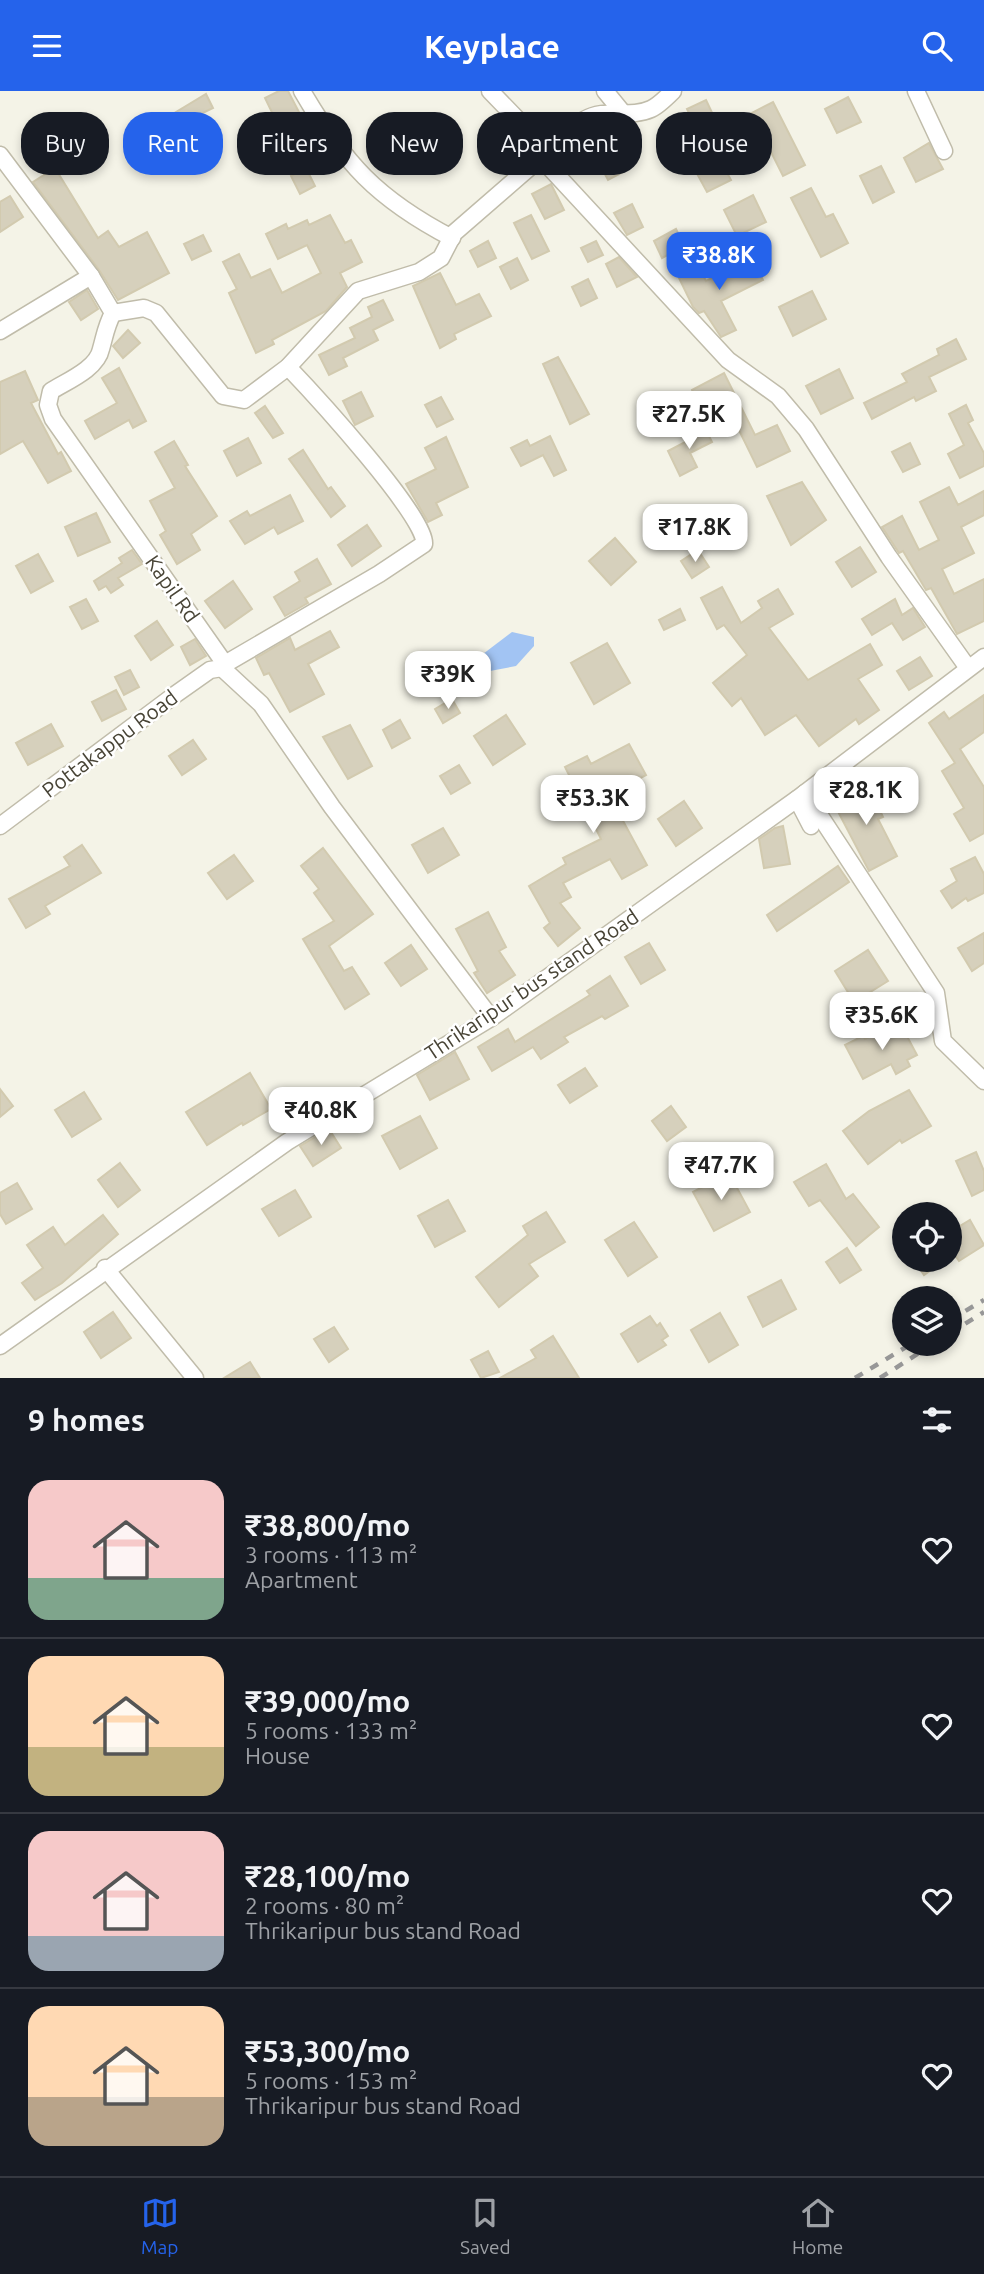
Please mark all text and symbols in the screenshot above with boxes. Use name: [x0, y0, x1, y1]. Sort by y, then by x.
icon: menu: [28, 27, 66, 65]
icon: search: [918, 27, 956, 65]
text: Keyplace: [424, 28, 560, 64]
chip: Buy: [21, 112, 109, 175]
chip: Rent: [123, 112, 223, 175]
chip: Filters: [237, 112, 352, 175]
chip: New: [366, 112, 463, 175]
chip: Apartment: [477, 112, 642, 175]
chip: House: [656, 112, 772, 175]
pin: ₹38.8K: [662, 233, 776, 292]
text: ₹38.8K: [683, 242, 755, 267]
pin: ₹27.5K: [632, 391, 746, 451]
text: ₹27.5K: [653, 401, 725, 426]
pin: ₹17.8K: [638, 505, 752, 564]
text: ₹17.8K: [659, 514, 731, 539]
street label: Kapil Rd: [141, 550, 205, 627]
pin: ₹39K: [407, 651, 489, 711]
text: ₹39K: [421, 661, 475, 686]
street label: Pottakappu Road: [37, 685, 182, 802]
pin: ₹28.1K: [809, 767, 923, 827]
pin: ₹53.3K: [536, 775, 650, 835]
text: ₹28.1K: [830, 777, 902, 802]
text: ₹53.3K: [557, 785, 629, 810]
street label: Thrikaripur bus stand Road: [420, 904, 643, 1065]
pin: ₹35.6K: [825, 993, 939, 1052]
text: ₹35.6K: [846, 1002, 918, 1027]
pin: ₹40.8K: [264, 1087, 378, 1147]
text: ₹40.8K: [285, 1097, 357, 1122]
pin: ₹47.7K: [664, 1143, 778, 1202]
text: ₹47.7K: [685, 1152, 757, 1177]
map controls: [892, 1202, 962, 1356]
button: locate: [892, 1202, 962, 1272]
button: layers: [892, 1286, 962, 1356]
icon: filters: [918, 1401, 956, 1439]
text: 9 homes: [28, 1403, 145, 1437]
icon: home: [84, 1508, 168, 1592]
text: ₹38,800/mo: [245, 1508, 410, 1542]
icon: heart: [918, 1531, 956, 1569]
text: 3 rooms · 113 m²: [245, 1542, 417, 1567]
text: Apartment: [245, 1567, 358, 1592]
icon: home: [84, 1684, 168, 1768]
text: ₹39,000/mo: [245, 1684, 410, 1718]
icon: heart: [918, 1707, 956, 1745]
text: 5 rooms · 133 m²: [245, 1718, 417, 1743]
text: House: [245, 1743, 310, 1768]
icon: home: [84, 1859, 168, 1943]
text: ₹28,100/mo: [245, 1859, 410, 1893]
icon: heart: [918, 1882, 956, 1920]
text: 2 rooms · 80 m²: [245, 1893, 404, 1918]
text: Thrikaripur bus stand Road: [245, 1918, 521, 1943]
icon: home: [84, 2034, 168, 2118]
text: ₹53,300/mo: [245, 2034, 410, 2068]
icon: heart: [918, 2057, 956, 2095]
text: 5 rooms · 153 m²: [245, 2068, 417, 2093]
text: Thrikaripur bus stand Road: [245, 2093, 521, 2118]
tab: Map: [141, 2194, 179, 2258]
tab: Saved: [460, 2194, 511, 2258]
tab: Home: [792, 2194, 843, 2258]

